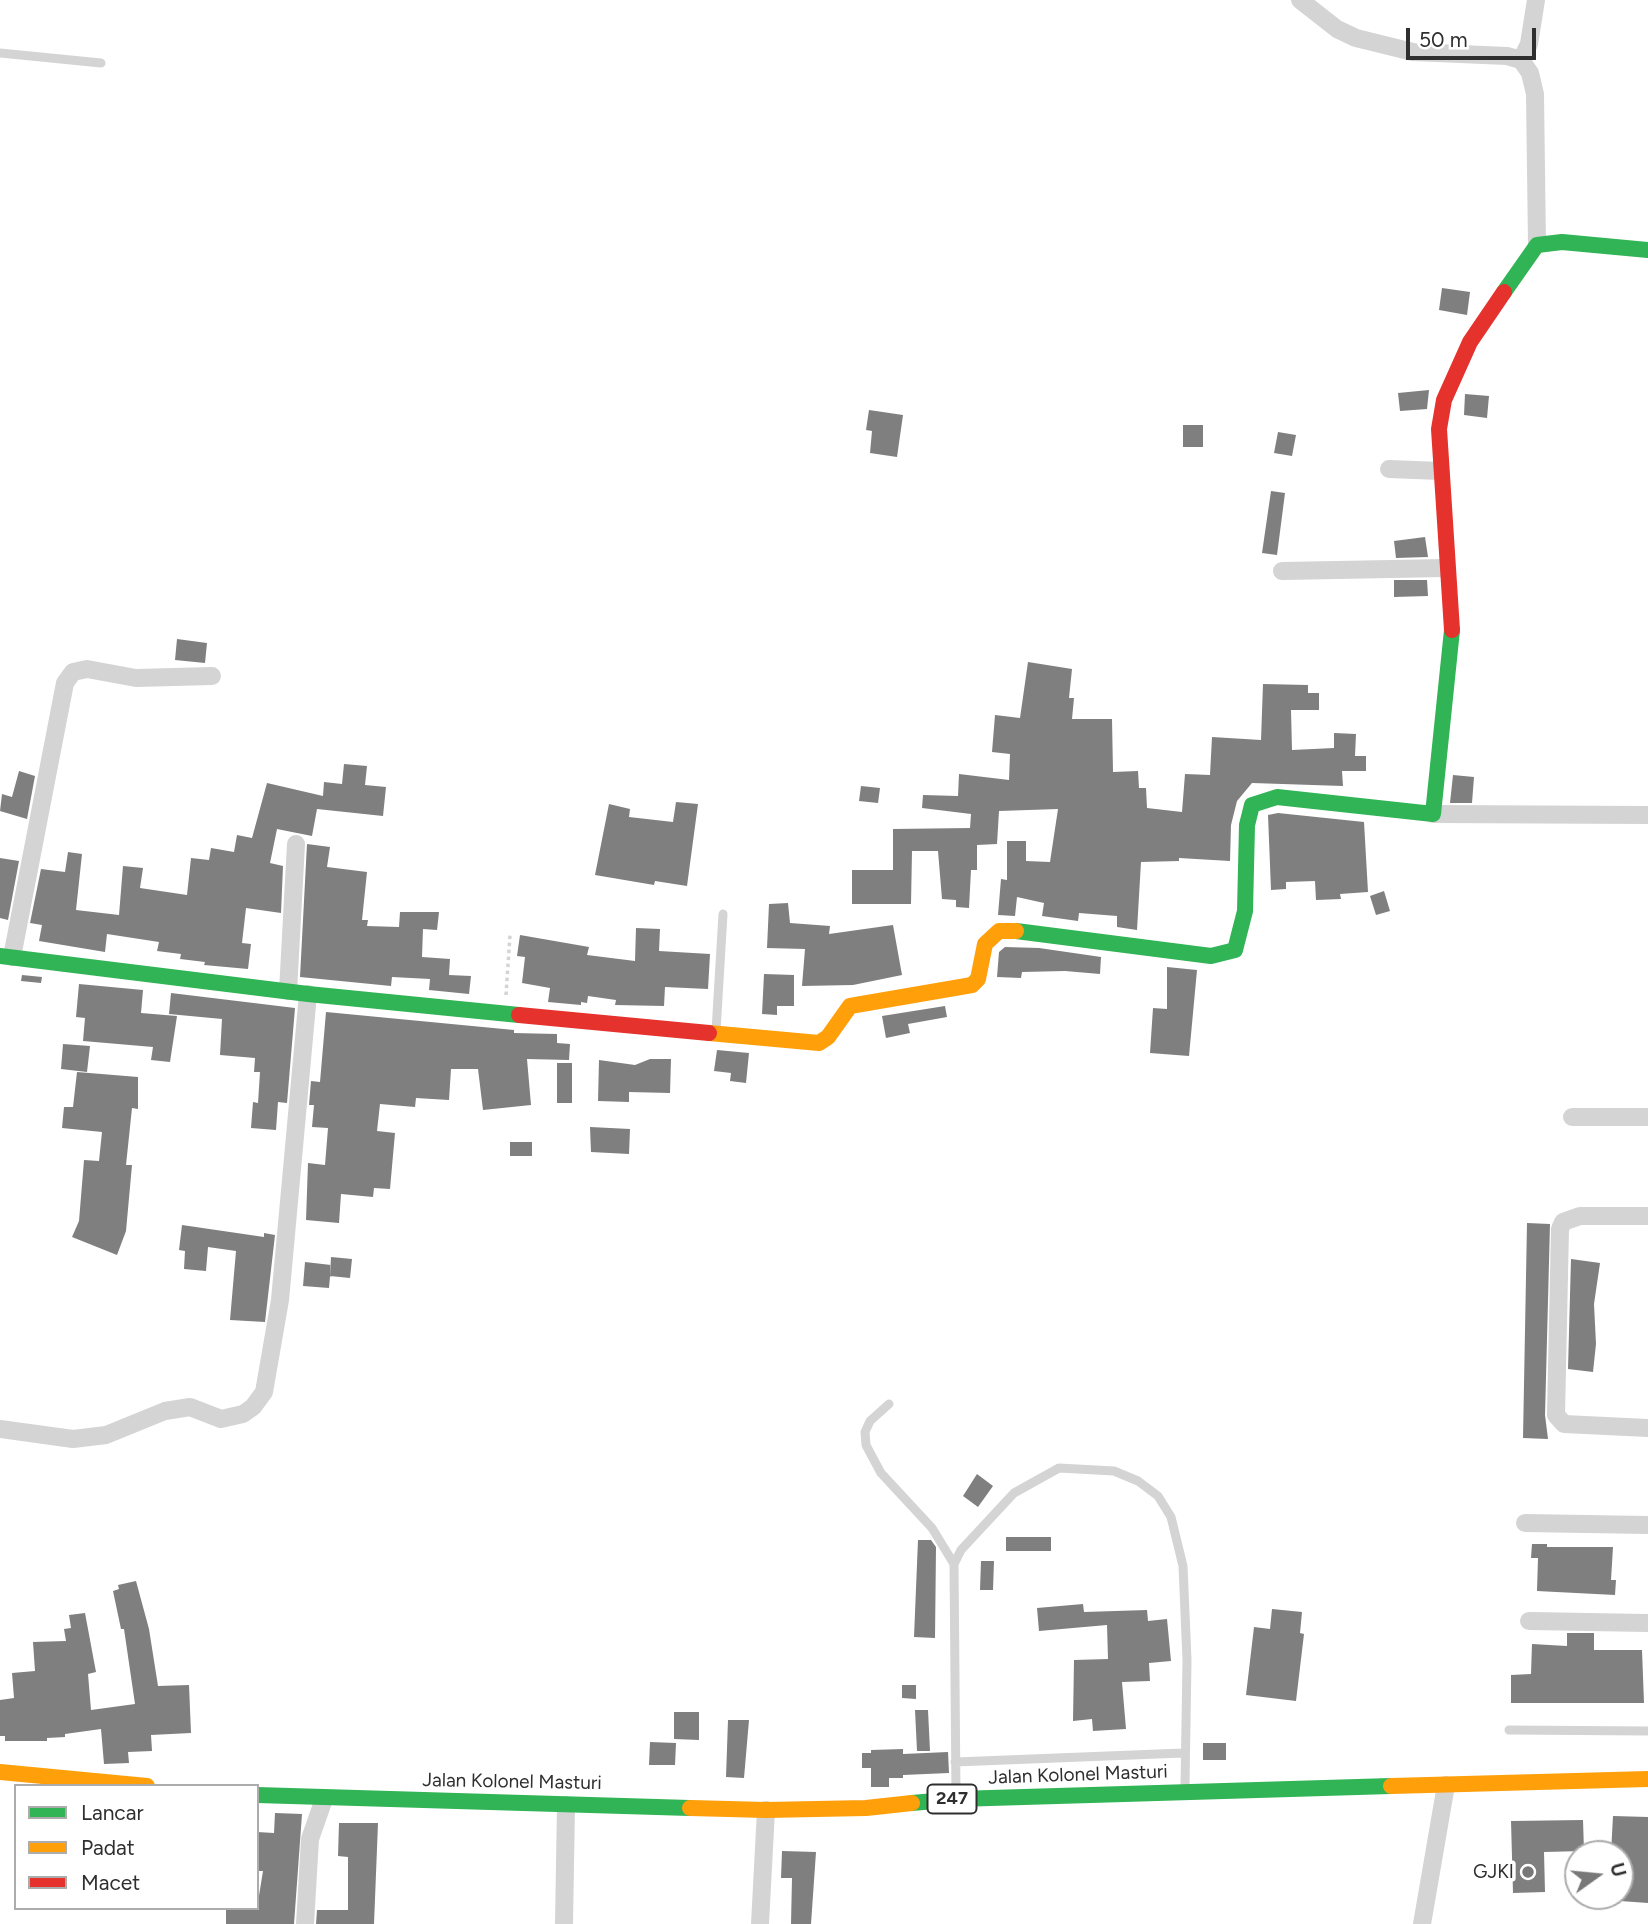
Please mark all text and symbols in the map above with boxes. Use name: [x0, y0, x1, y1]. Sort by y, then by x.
scale bar: [1410, 14, 1540, 58]
text: 50 m: [1419, 27, 1468, 52]
street label: Jalan Kolonel Masturi: [988, 1760, 1168, 1790]
street label: Jalan Kolonel Masturi: [422, 1769, 602, 1795]
legend: [14, 1784, 259, 1910]
road number: 247: [928, 1784, 976, 1814]
text: Lancar: [81, 1800, 144, 1825]
text: Padat: [81, 1835, 135, 1860]
north arrow: [1564, 1840, 1634, 1910]
place label: GJKI: [1473, 1861, 1514, 1883]
text: U: [1605, 1861, 1631, 1879]
marker: GJKI: [1520, 1864, 1536, 1880]
text: Macet: [81, 1870, 140, 1895]

